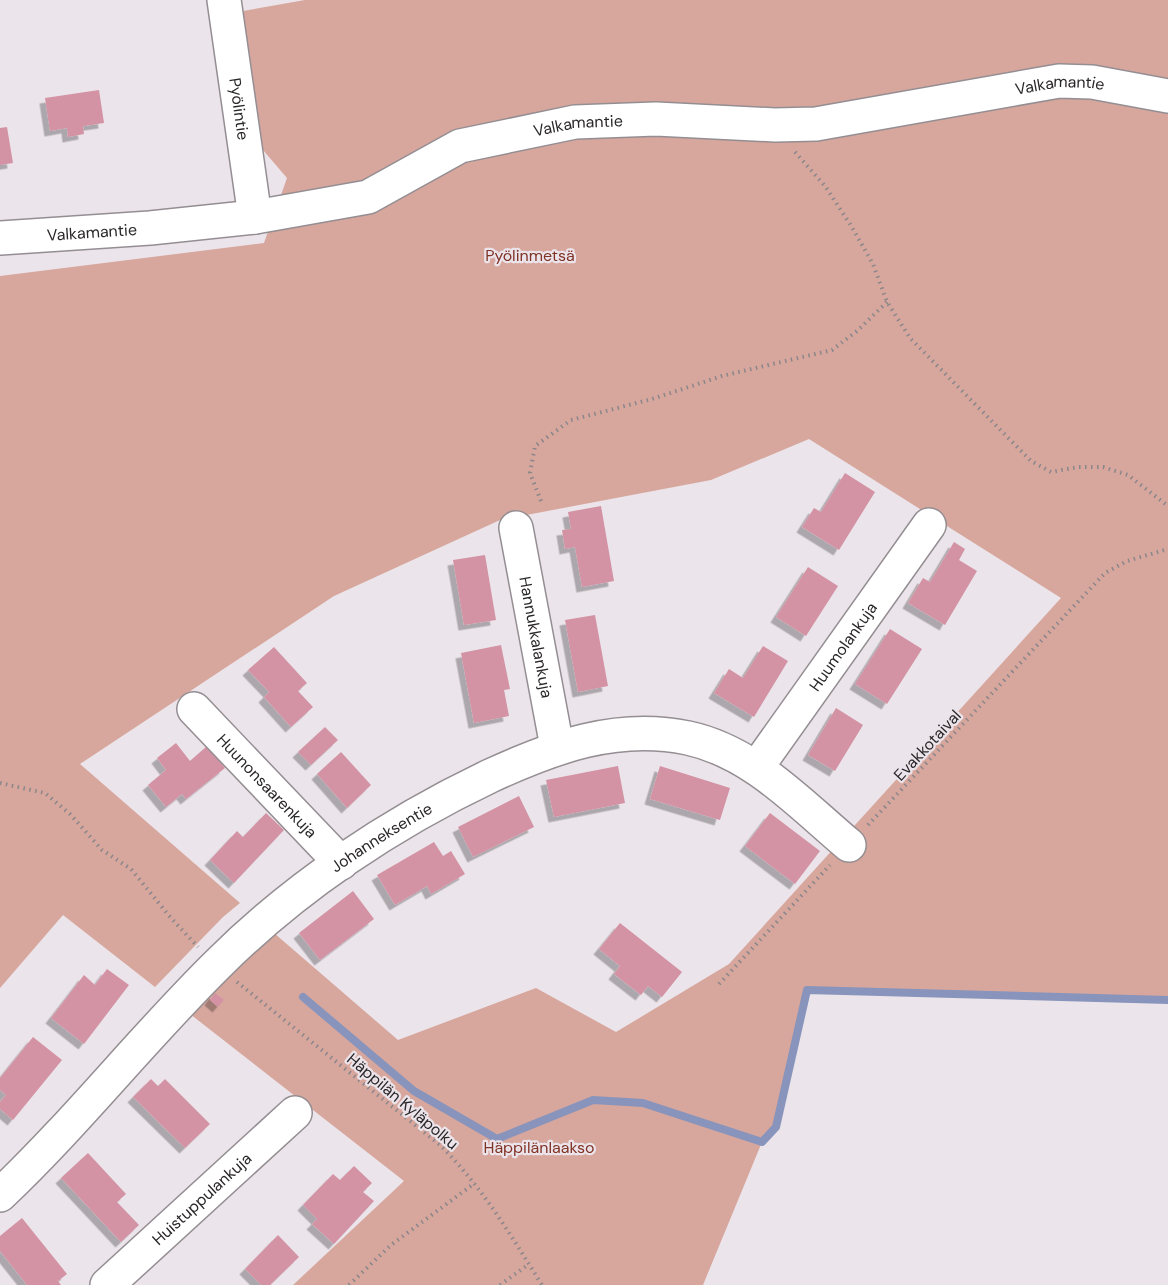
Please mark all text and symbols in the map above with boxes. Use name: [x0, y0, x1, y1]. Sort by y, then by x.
street label: Valkamantie: [1013, 71, 1106, 100]
street label: Pyölintie: [224, 76, 254, 142]
street label: Valkamantie: [531, 110, 623, 141]
street label: Valkamantie: [46, 219, 138, 246]
park label: Pyölinmetsä: [485, 245, 575, 266]
street label: Hannukkalankuja: [514, 575, 558, 700]
street label: Huumolankuja: [804, 598, 882, 695]
street label: Evakkotaival: [889, 705, 966, 785]
street label: Huunonsaarenkuja: [212, 729, 322, 843]
street label: Johanneksentie: [327, 798, 436, 877]
street label: Häppilän Kyläpolku: [343, 1049, 463, 1154]
park label: Häppilänlaakso: [483, 1137, 595, 1158]
street label: Huistuppulankuja: [148, 1148, 256, 1250]

